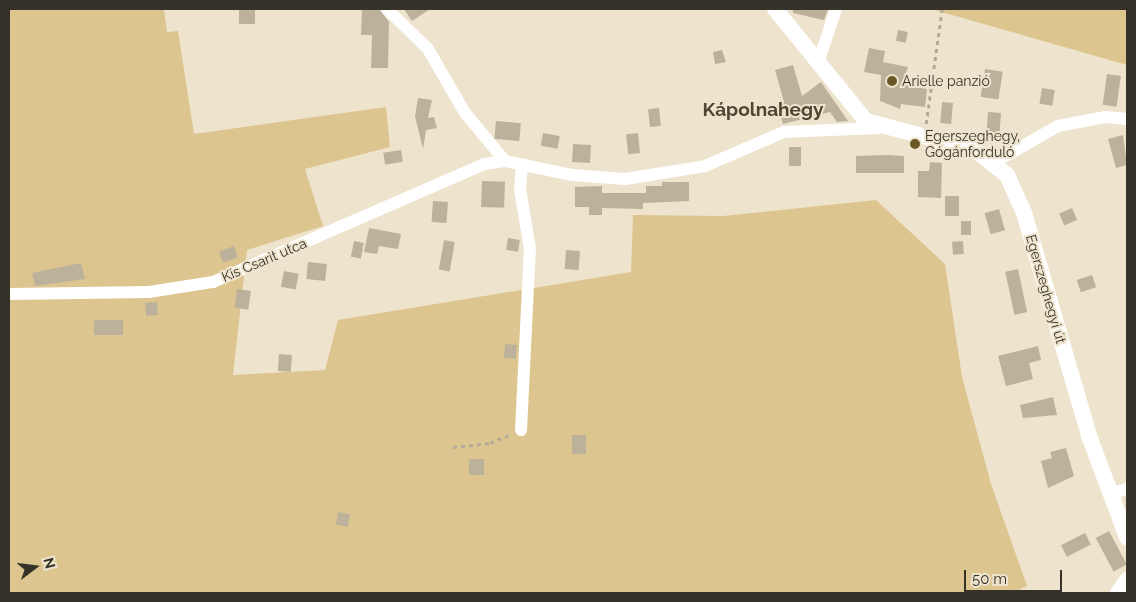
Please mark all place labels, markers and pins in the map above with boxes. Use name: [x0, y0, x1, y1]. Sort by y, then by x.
place label: Arielle panzió: [902, 73, 990, 89]
marker: Arielle panzió: [886, 75, 898, 87]
place label: Egerszeghegy, Gógánforduló: [925, 128, 1020, 160]
marker: Egerszeghegy, Gógánforduló: [909, 138, 921, 150]

